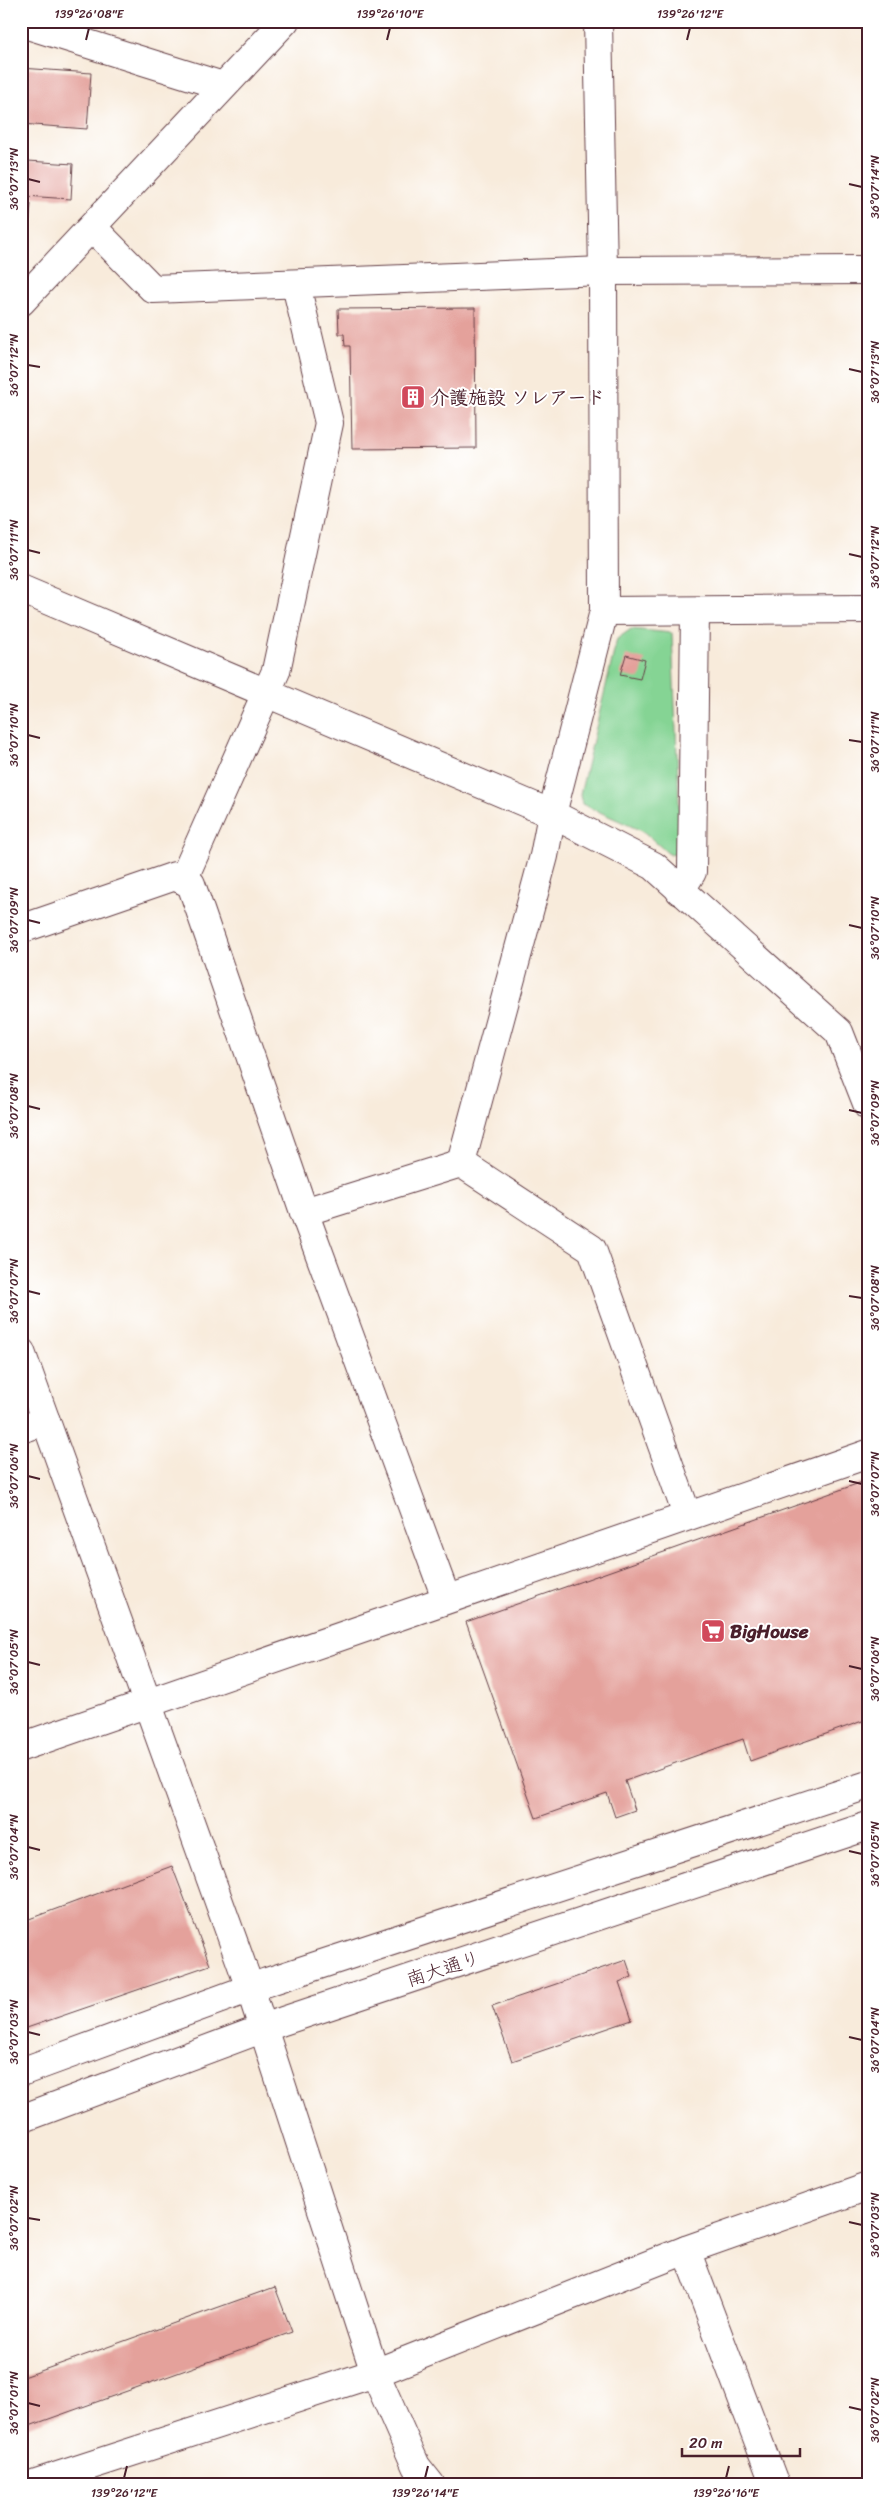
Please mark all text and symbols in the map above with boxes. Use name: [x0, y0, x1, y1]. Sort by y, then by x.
text: 139°26'08"E: [55, 3, 125, 25]
text: 139°26'10"E: [357, 3, 425, 25]
text: 139°26'12"E: [657, 3, 724, 25]
text: 36°07'13"N: [3, 147, 25, 210]
text: 36°07'14"N: [864, 155, 886, 219]
text: 36°07'12"N: [3, 333, 25, 396]
text: 36°07'13"N: [864, 340, 886, 403]
place label: 介護施設 ソレアード: [430, 381, 605, 414]
building icon: 介護施設 ソレアード: [400, 384, 426, 410]
text: 36°07'11"N: [3, 519, 25, 581]
text: 36°07'12"N: [864, 525, 886, 588]
text: 36°07'10"N: [3, 703, 25, 767]
text: 36°07'11"N: [864, 711, 886, 773]
text: 36°07'09"N: [3, 886, 25, 953]
text: 36°07'10"N: [864, 896, 886, 960]
text: 36°07'08"N: [3, 1073, 25, 1139]
text: 36°07'09"N: [864, 1079, 886, 1146]
text: 36°07'07"N: [3, 1258, 25, 1324]
text: 36°07'08"N: [864, 1265, 886, 1331]
text: 36°07'06"N: [3, 1443, 25, 1509]
text: 36°07'07"N: [864, 1451, 886, 1517]
place label: BigHouse: [730, 1615, 809, 1648]
supermarket icon: BigHouse: [700, 1618, 726, 1644]
text: 36°07'05"N: [3, 1628, 25, 1695]
text: 36°07'06"N: [864, 1636, 886, 1702]
text: 36°07'04"N: [3, 1813, 25, 1880]
text: 36°07'05"N: [864, 1820, 886, 1887]
street label: 南大通り: [402, 1941, 484, 1996]
text: 36°07'03"N: [3, 1999, 25, 2064]
text: 36°07'04"N: [864, 2006, 886, 2073]
text: 36°07'02"N: [3, 2185, 25, 2251]
text: 36°07'03"N: [864, 2192, 886, 2257]
text: 36°07'01"N: [3, 2371, 25, 2435]
text: 36°07'02"N: [864, 2377, 886, 2443]
scale bar: [682, 2426, 799, 2458]
text: 20 m: [689, 2430, 723, 2456]
text: 139°26'12"E: [91, 2482, 158, 2504]
text: 139°26'14"E: [392, 2482, 460, 2504]
text: 139°26'16"E: [693, 2482, 760, 2504]

